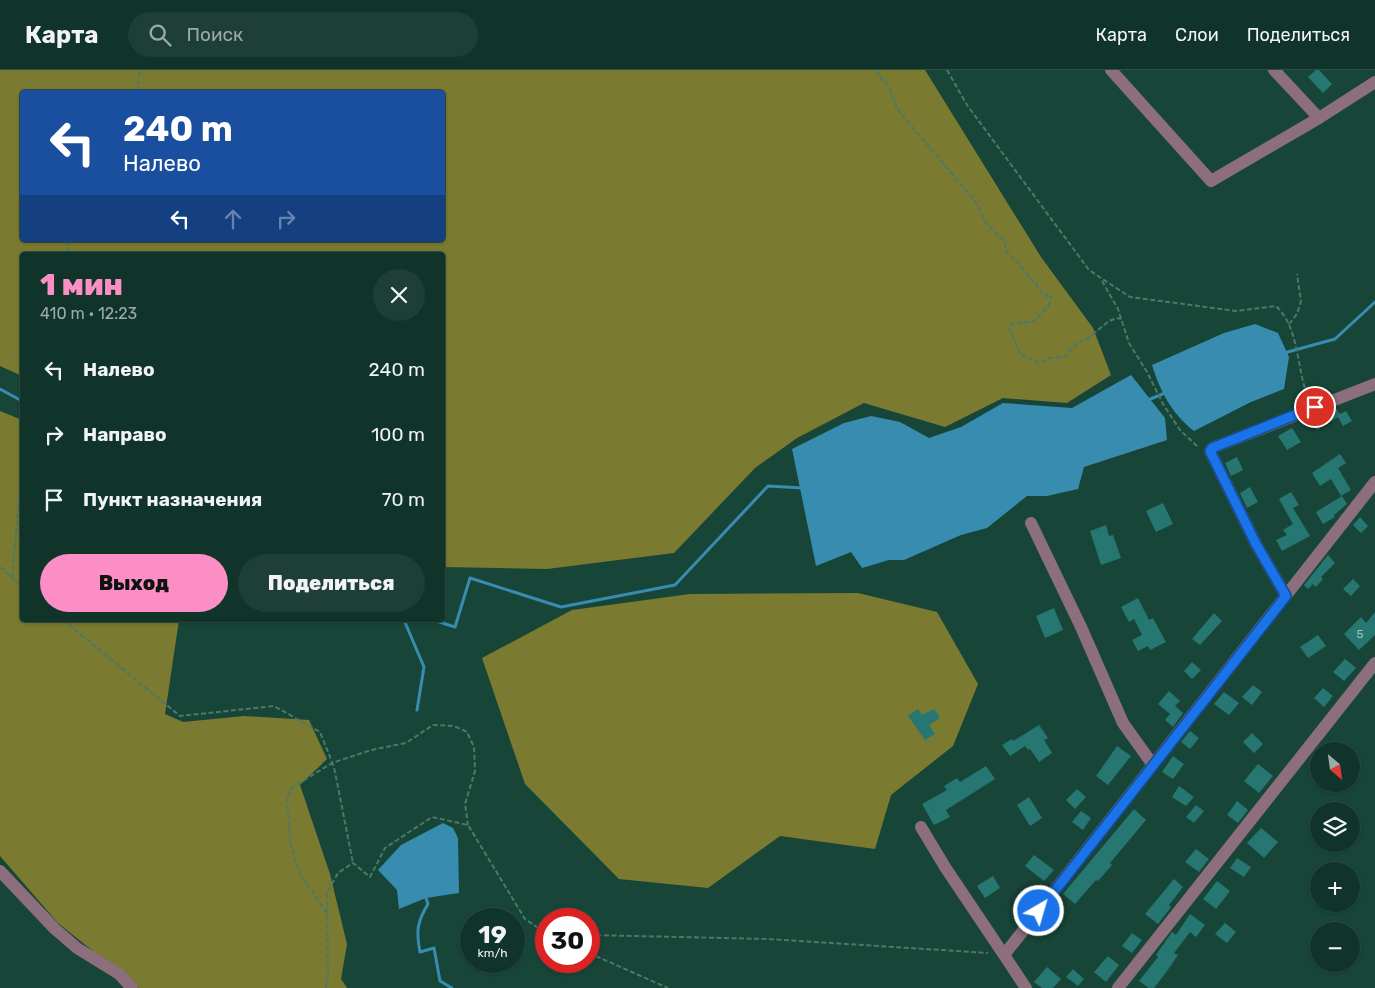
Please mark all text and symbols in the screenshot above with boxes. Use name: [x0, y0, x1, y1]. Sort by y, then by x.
search box: [128, 12, 478, 57]
text: Карта: [25, 21, 98, 49]
icon: search: [146, 21, 174, 49]
text: Поиск: [186, 23, 243, 46]
text: Карта: [1096, 24, 1147, 46]
text: Слои: [1175, 24, 1219, 46]
text: Поделиться: [1247, 24, 1350, 46]
text: 240 m: [123, 108, 233, 150]
icon: left: [40, 110, 105, 175]
text: Налево: [123, 150, 201, 177]
icon: left: [166, 205, 194, 233]
icon: ahead: [219, 205, 247, 233]
icon: right: [272, 205, 300, 233]
text: 1 мин: [40, 267, 123, 303]
button: close: [373, 269, 425, 321]
text: 410 m · 12:23: [40, 304, 137, 323]
icon: left: [40, 356, 68, 384]
text: Налево: [83, 358, 155, 381]
text: 240 m: [369, 358, 425, 381]
pin: [1294, 386, 1336, 428]
icon: arrive: [1301, 393, 1329, 421]
icon: right: [40, 421, 68, 449]
text: Направо: [83, 423, 167, 446]
text: 100 m: [371, 423, 425, 446]
icon: arrive: [40, 486, 68, 514]
text: Пункт назначения: [83, 488, 262, 511]
text: 70 m: [382, 488, 425, 511]
button: Выход: [40, 554, 228, 612]
button: Поделиться: [238, 554, 425, 612]
house number: 5: [1356, 627, 1364, 641]
north arrow: [1310, 742, 1360, 792]
map controls: [1310, 742, 1360, 972]
button: layers: [1310, 802, 1360, 852]
button: +: [1310, 862, 1360, 912]
position arrow: [1012, 884, 1064, 936]
speed limit sign: 30: [535, 908, 600, 973]
text: 19: [478, 920, 507, 949]
button: −: [1310, 922, 1360, 972]
text: km/h: [478, 946, 507, 960]

